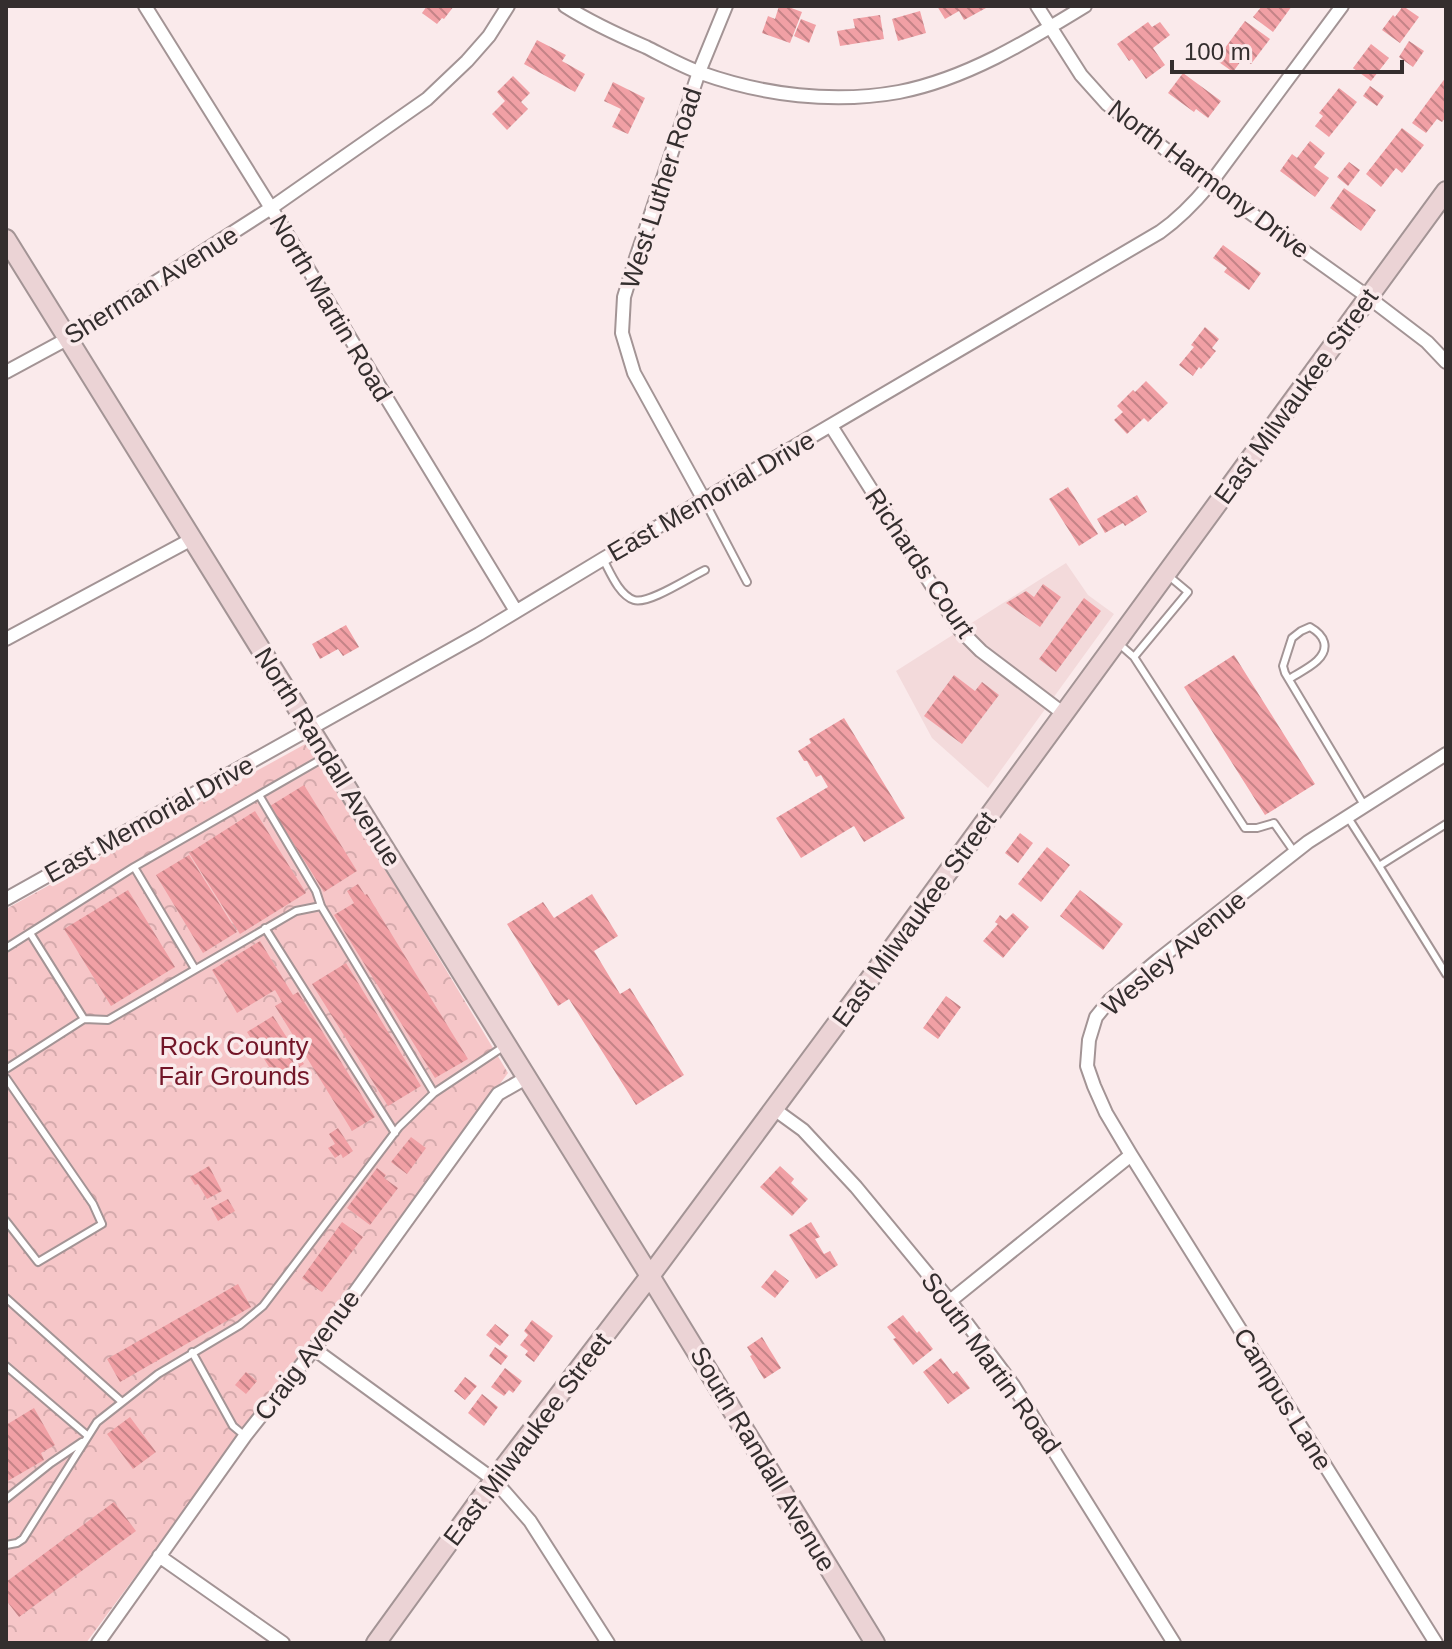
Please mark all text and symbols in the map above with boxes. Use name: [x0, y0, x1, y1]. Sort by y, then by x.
scale bar: [1172, 24, 1402, 74]
text: 100 m: [1184, 38, 1251, 65]
street label: West Luther Road: [614, 84, 708, 292]
street label: North Harmony Drive: [1102, 94, 1316, 264]
street label: North Martin Road: [263, 209, 399, 407]
street label: Sherman Avenue: [59, 220, 243, 350]
street label: East Milwaukee Street: [1208, 282, 1385, 509]
street label: East Memorial Drive: [602, 424, 820, 568]
street label: Richards Court: [859, 483, 981, 644]
street label: North Randall Avenue: [248, 642, 408, 872]
street label: East Memorial Drive: [39, 749, 259, 889]
street label: East Milwaukee Street: [826, 805, 1003, 1032]
street label: Wesley Avenue: [1096, 884, 1252, 1022]
park label: Rock County Fair Grounds: [158, 1031, 310, 1091]
street label: South Martin Road: [915, 1266, 1067, 1460]
street label: Craig Avenue: [248, 1284, 366, 1426]
street label: Campus Lane: [1227, 1322, 1339, 1476]
street label: East Milwaukee Street: [437, 1326, 617, 1551]
street label: South Randall Avenue: [684, 1341, 842, 1577]

